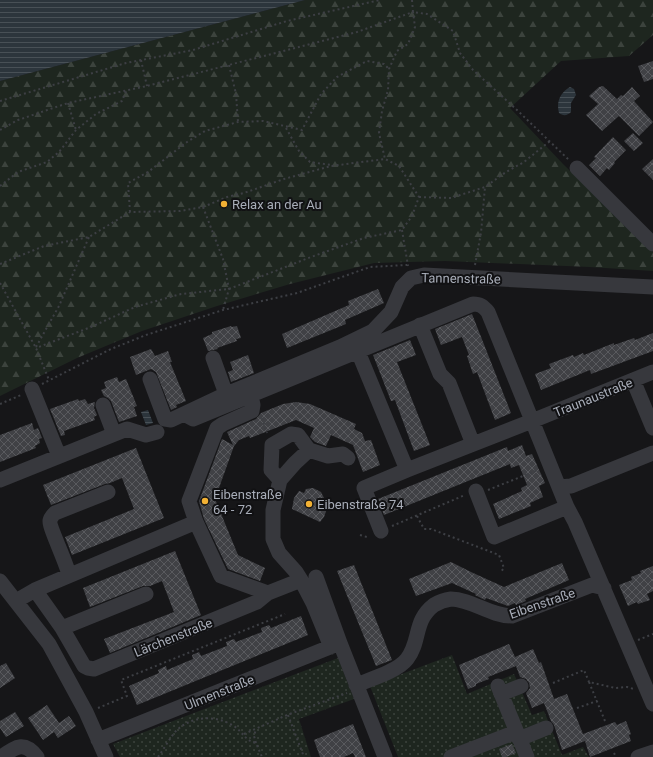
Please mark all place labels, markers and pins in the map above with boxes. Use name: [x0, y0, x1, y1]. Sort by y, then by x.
place label: Relax an der Au: [232, 197, 322, 212]
marker: Relax an der Au: [219, 199, 229, 209]
place label: Eibenstraße 64 - 72: [213, 487, 282, 517]
marker: Eibenstraße 64 - 72: [200, 496, 210, 506]
place label: Eibenstraße 74: [317, 497, 404, 512]
marker: Eibenstraße 74: [304, 499, 314, 509]

